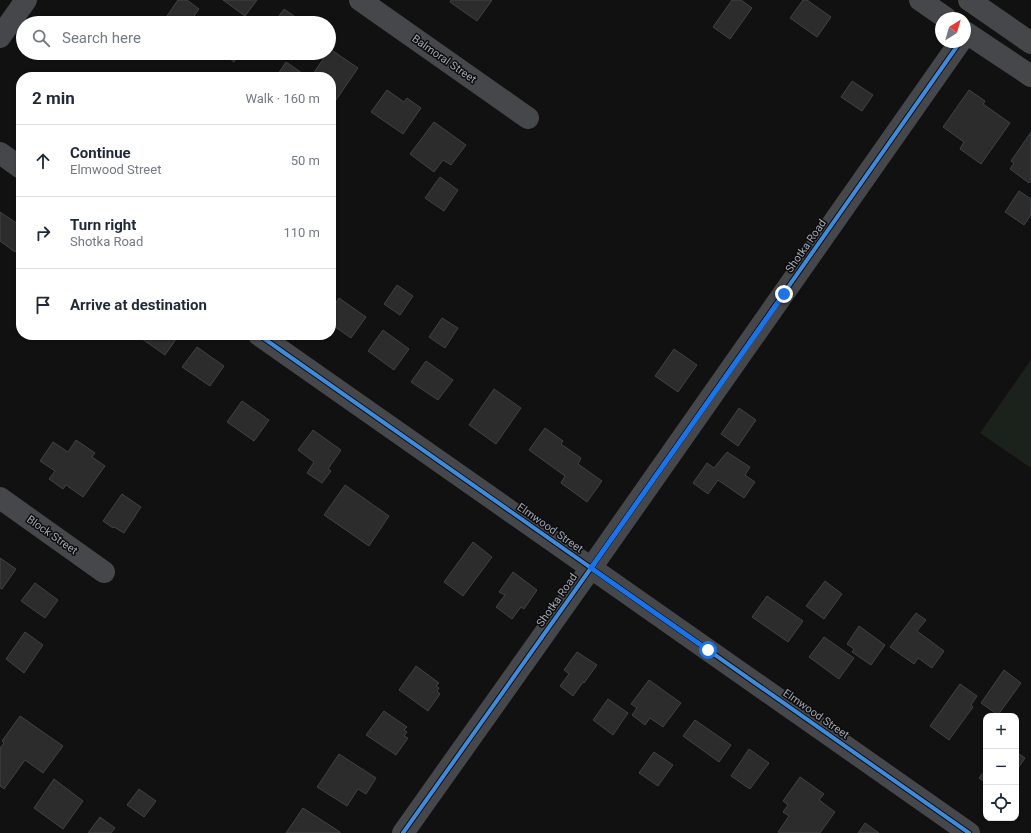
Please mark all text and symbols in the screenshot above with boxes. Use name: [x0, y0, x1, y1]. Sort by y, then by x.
north arrow: [935, 12, 971, 48]
search box: [16, 16, 336, 60]
icon: search: [30, 27, 52, 49]
text: Search here: [62, 29, 141, 47]
street label: Balmoral Street: [409, 32, 479, 86]
text: 2 min: [32, 88, 75, 108]
text: Walk · 160 m: [245, 91, 320, 106]
text: Continue: [70, 144, 131, 162]
icon: ahead: [32, 150, 54, 172]
text: 50 m: [291, 153, 320, 168]
text: Elmwood Street: [70, 162, 161, 177]
text: Turn right: [70, 216, 136, 234]
street label: Shotka Road: [783, 217, 829, 275]
icon: right: [32, 222, 54, 244]
text: 110 m: [283, 225, 320, 240]
text: Shotka Road: [70, 234, 143, 249]
route end: [775, 285, 793, 303]
icon: arrive: [32, 294, 54, 316]
text: Arrive at destination: [70, 296, 207, 314]
street label: Elmwood Street: [515, 500, 586, 556]
street label: Block Street: [24, 513, 80, 557]
street label: Shotka Road: [534, 571, 580, 629]
route start: [699, 641, 717, 659]
street label: Elmwood Street: [781, 686, 852, 742]
map controls: [983, 713, 1019, 821]
button: +: [983, 713, 1019, 749]
button: −: [983, 749, 1019, 785]
button: locate: [983, 785, 1019, 821]

